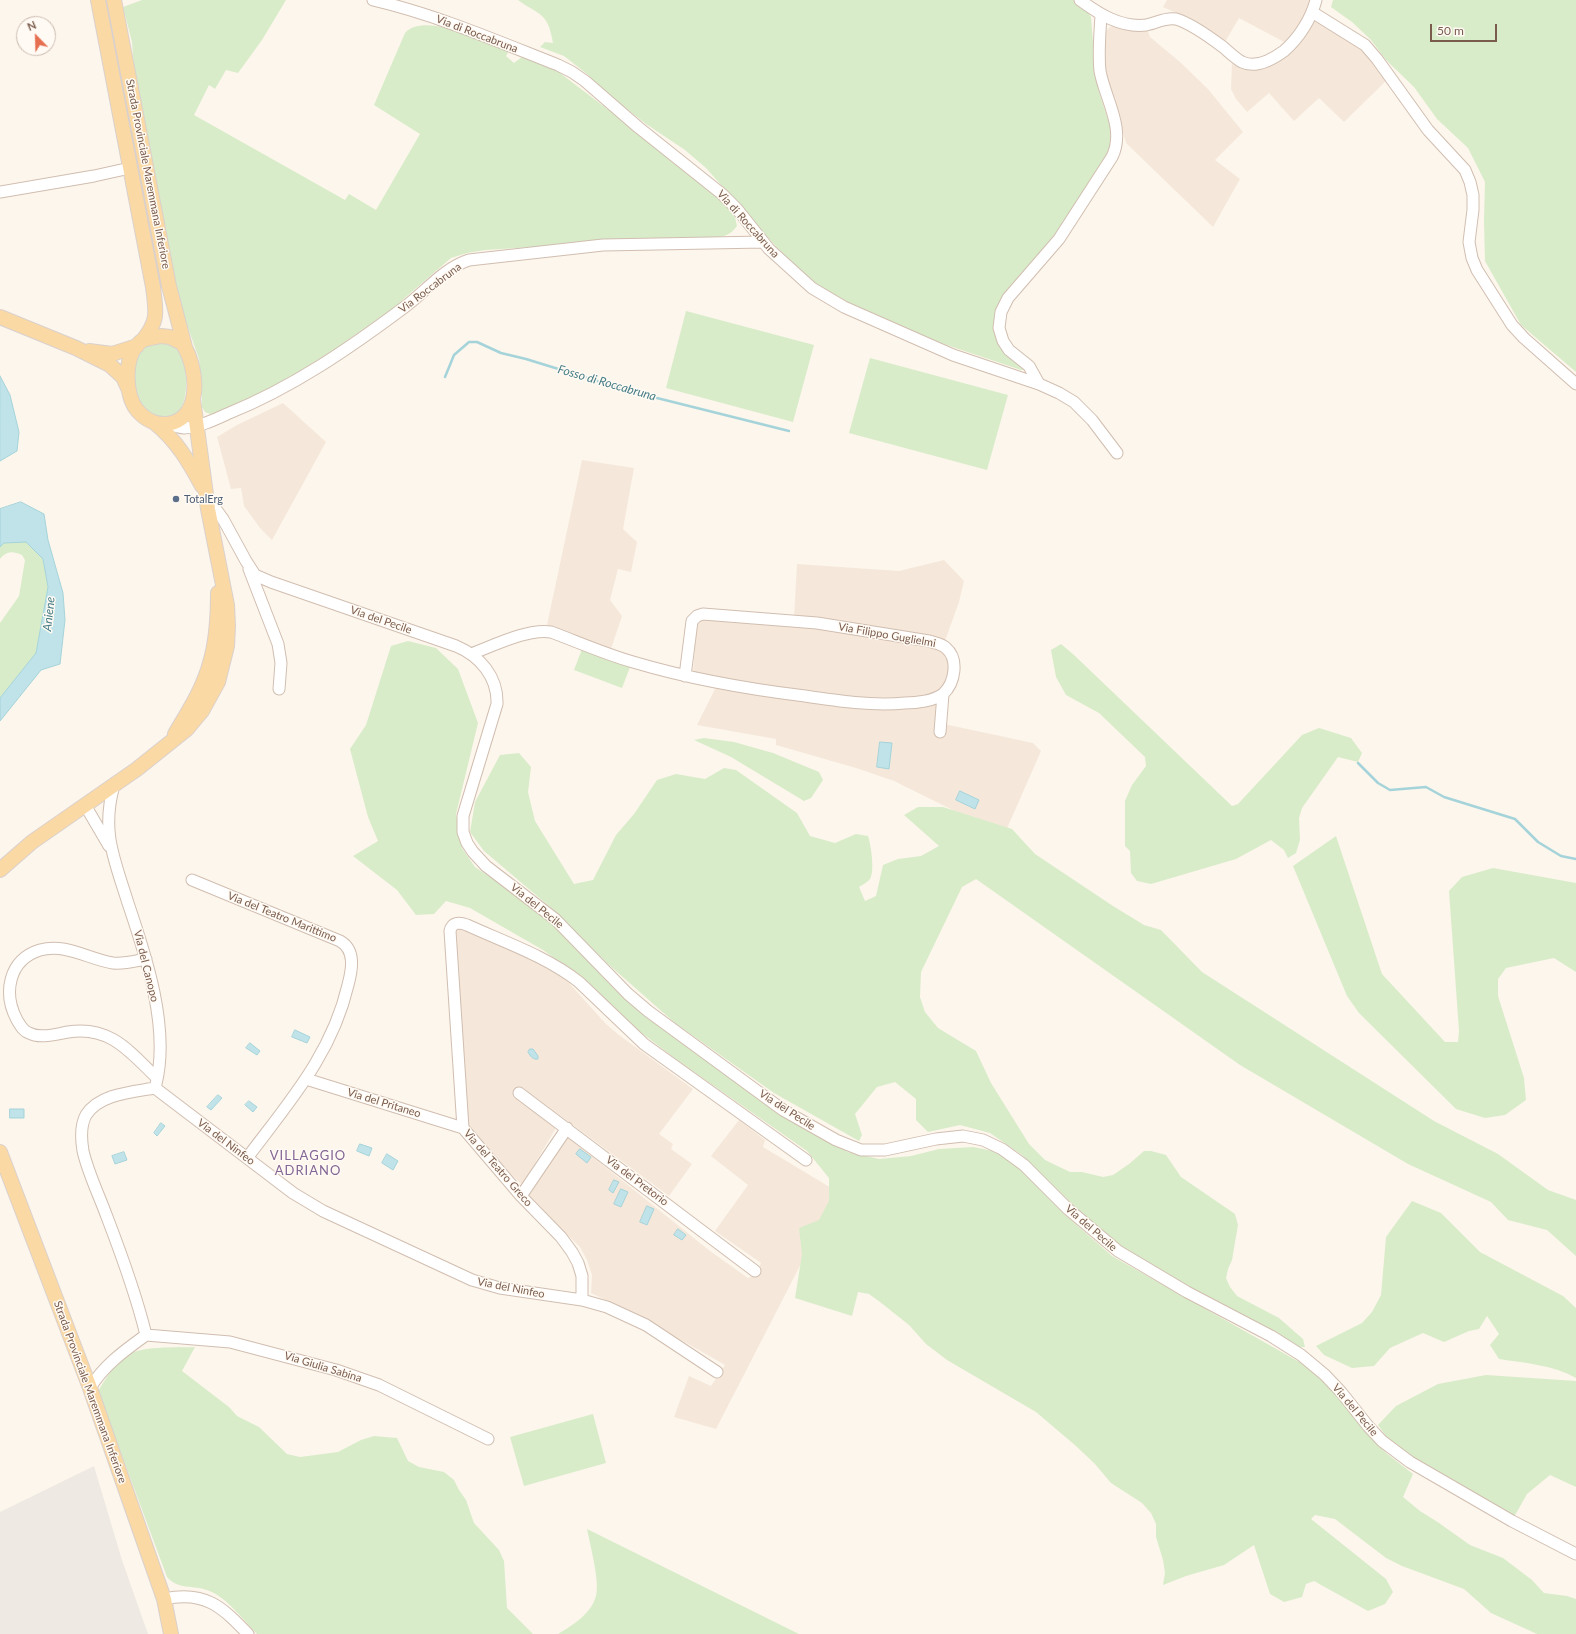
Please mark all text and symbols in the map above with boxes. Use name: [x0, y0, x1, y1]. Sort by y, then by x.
street label: Via di Roccabruna: [434, 12, 520, 56]
north arrow: [16, 16, 56, 56]
scale bar: [1432, 16, 1499, 42]
text: N: [25, 18, 38, 33]
text: 50 m: [1437, 23, 1464, 38]
street label: Strada Provinciale Maremmana Inferiore: [123, 78, 173, 270]
street label: Via di Roccabruna: [714, 187, 782, 261]
street label: Via Roccabruna: [396, 260, 464, 316]
water label: Fosso di Roccabruna: [556, 362, 658, 404]
place label: TotalErg: [184, 492, 223, 506]
marker: TotalErg: [171, 494, 181, 504]
water label: Aniene: [40, 596, 58, 632]
street label: Via del Pecile: [349, 603, 413, 637]
street label: Via Filippo Guglielmi: [837, 620, 937, 650]
street label: Via del Pecile: [508, 881, 566, 931]
street label: Via del Teatro Marittimo: [225, 889, 339, 945]
street label: Via del Canopo: [131, 929, 161, 1003]
street label: Via del Pritaneo: [345, 1086, 423, 1120]
street label: Via del Pecile: [756, 1087, 818, 1133]
street label: Via del Ninfeo: [195, 1116, 257, 1168]
street label: Via del Teatro Greco: [461, 1127, 535, 1209]
district label: VILLAGGIO ADRIANO: [270, 1148, 346, 1179]
street label: Via del Pretorio: [603, 1153, 671, 1209]
street label: Via del Pecile: [1062, 1202, 1120, 1254]
street label: Via del Ninfeo: [476, 1275, 546, 1301]
street label: Strada Provinciale Maremmana Inferiore: [51, 1299, 129, 1485]
street label: Via Giulia Sabina: [283, 1349, 363, 1385]
street label: Via del Pecile: [1329, 1381, 1381, 1439]

